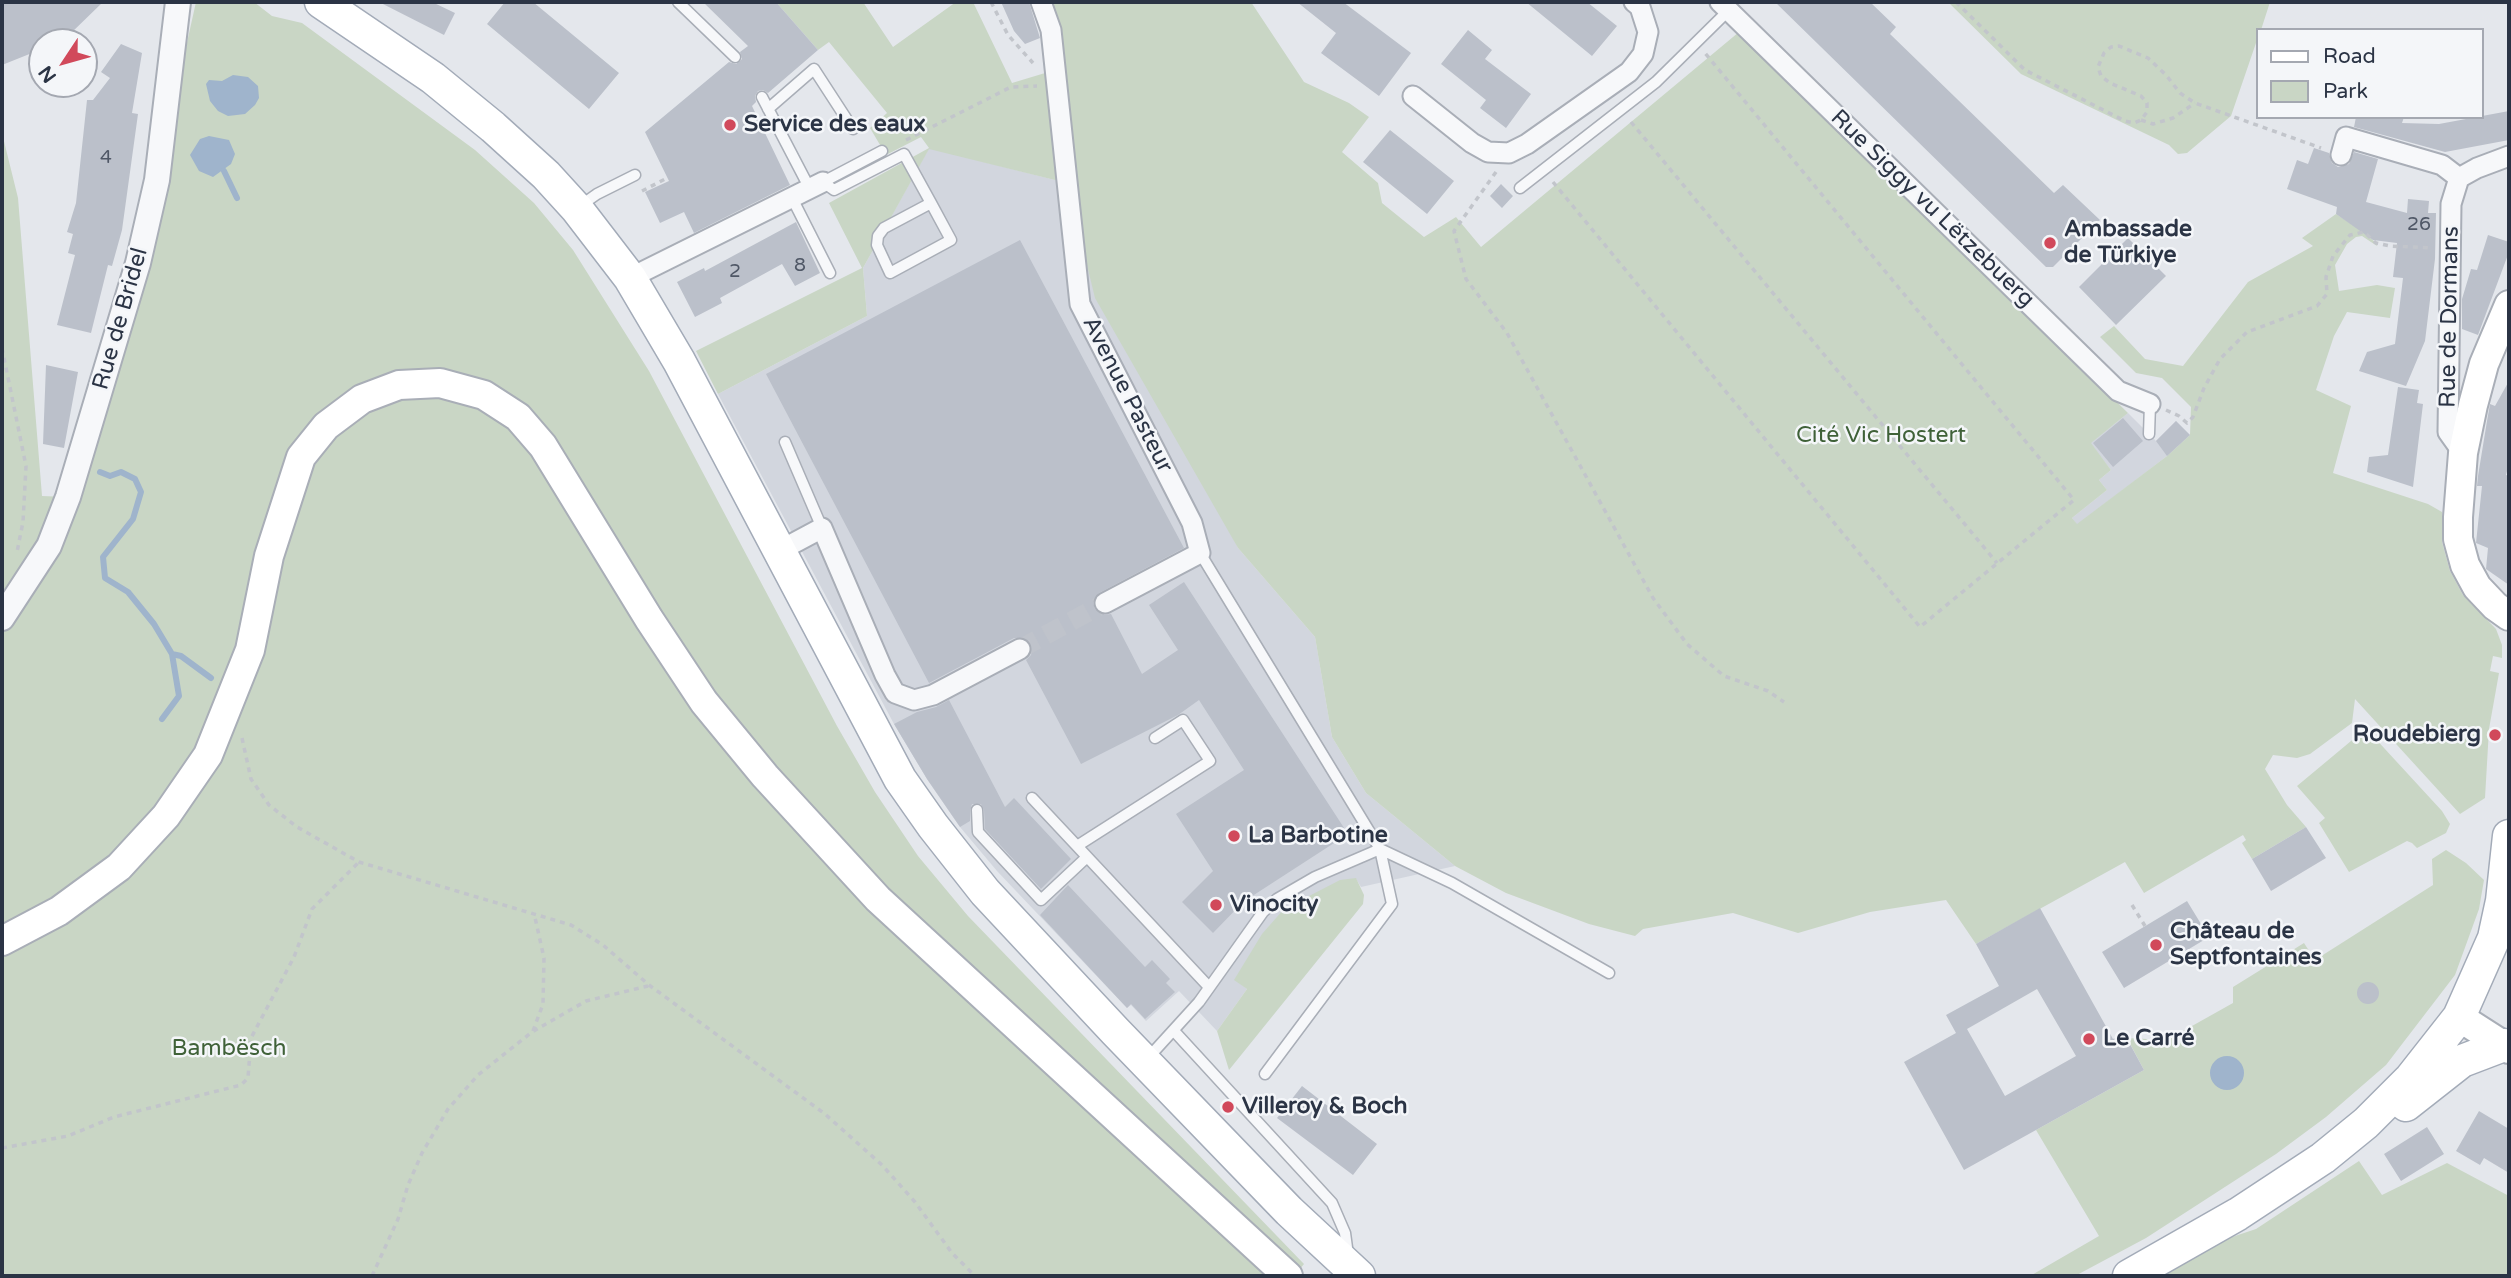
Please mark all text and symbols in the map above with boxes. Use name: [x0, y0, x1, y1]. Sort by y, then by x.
north arrow: [28, 28, 98, 98]
legend: [2256, 28, 2483, 119]
text: Road: [2323, 44, 2376, 69]
text: N: [34, 62, 61, 87]
text: Park: [2323, 79, 2368, 104]
street label: Rue Siggy vu Lëtzebuerg: [1824, 104, 2040, 314]
place label: Service des eaux: [744, 111, 926, 139]
marker: Service des eaux: [722, 117, 738, 133]
house number: 4: [100, 147, 112, 169]
house number: 26: [2407, 214, 2431, 236]
place label: Ambassade de Türkiye: [2064, 216, 2192, 270]
street label: Rue de Dormans: [2435, 226, 2465, 408]
marker: Ambassade de Türkiye: [2042, 235, 2058, 251]
street label: Rue de Bridel: [88, 245, 154, 393]
house number: 8: [794, 255, 806, 277]
house number: 2: [729, 261, 741, 283]
street label: Avenue Pasteur: [1076, 312, 1178, 478]
park label: Cité Vic Hostert: [1796, 422, 1966, 450]
place label: Roudebierg: [2353, 721, 2481, 749]
marker: Roudebierg: [2487, 727, 2503, 743]
place label: La Barbotine: [1248, 822, 1388, 850]
marker: La Barbotine: [1226, 828, 1242, 844]
place label: Vinocity: [1230, 891, 1318, 919]
marker: Vinocity: [1208, 897, 1224, 913]
place label: Château de Septfontaines: [2170, 918, 2322, 972]
marker: Château de Septfontaines: [2148, 937, 2164, 953]
place label: Le Carré: [2103, 1025, 2194, 1053]
marker: Le Carré: [2081, 1031, 2097, 1047]
park label: Bambësch: [172, 1035, 286, 1063]
place label: Villeroy & Boch: [1242, 1093, 1407, 1121]
marker: Villeroy & Boch: [1220, 1099, 1236, 1115]

